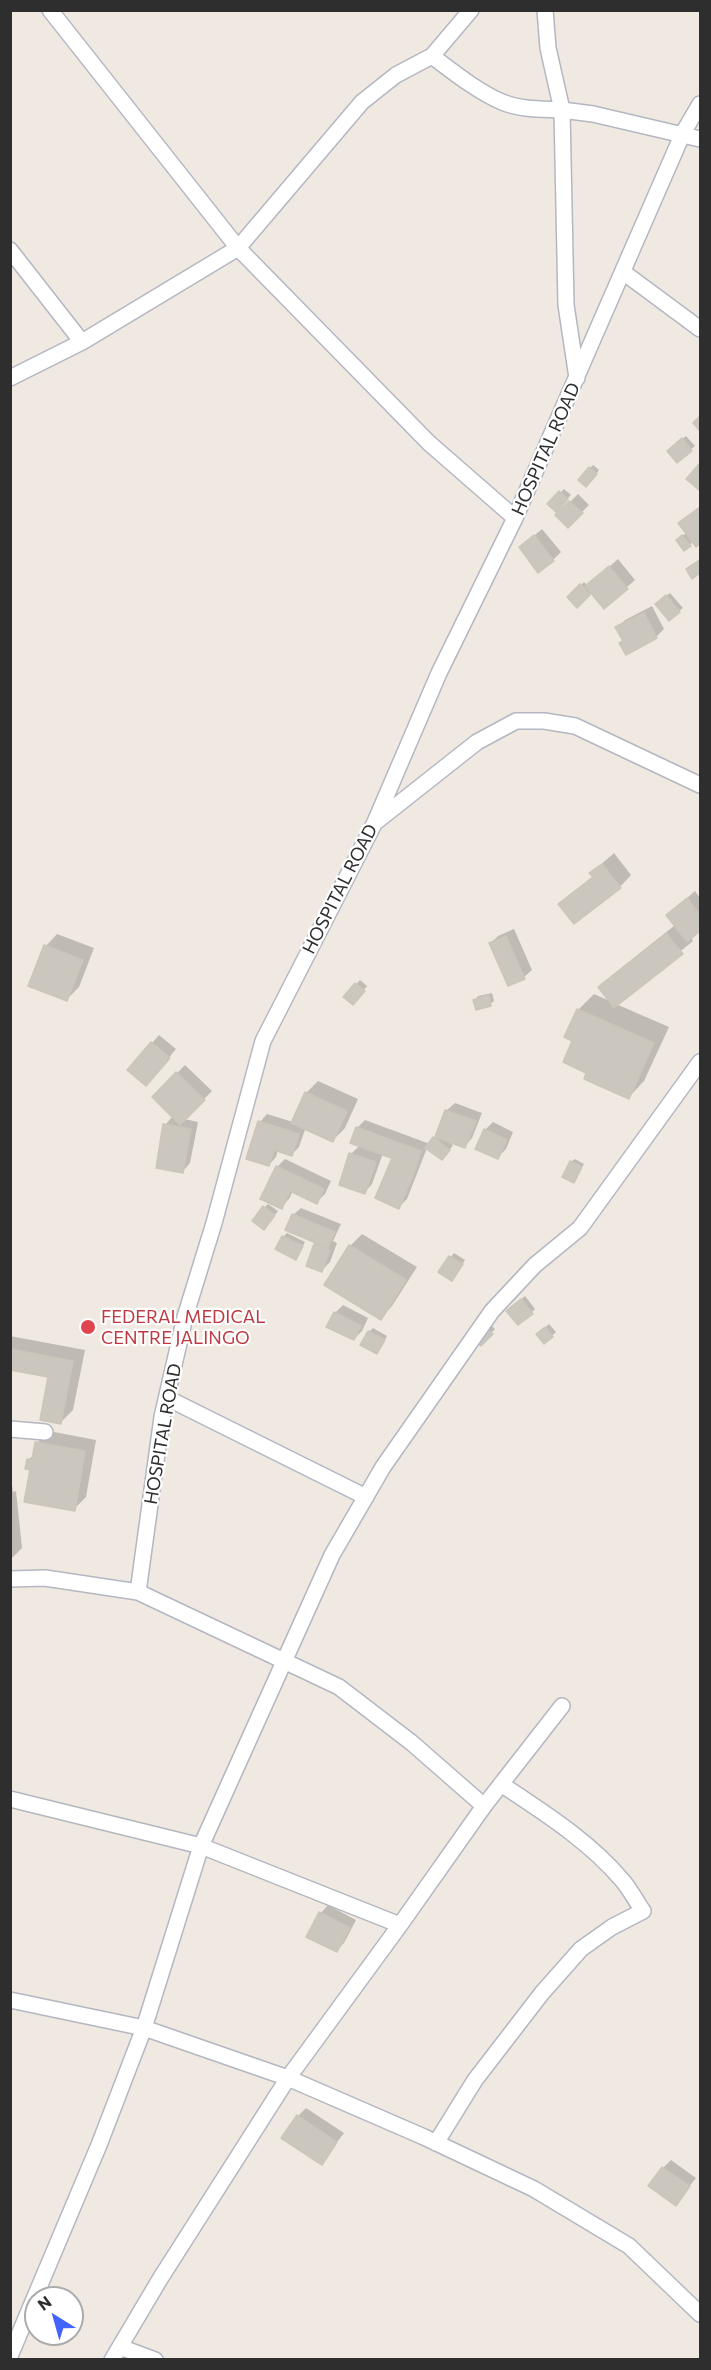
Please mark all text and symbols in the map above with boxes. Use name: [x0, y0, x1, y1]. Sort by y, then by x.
street label: HOSPITAL ROAD: [507, 379, 585, 519]
street label: HOSPITAL ROAD: [298, 820, 382, 958]
place label: FEDERAL MEDICAL CENTRE JALINGO: [101, 1306, 265, 1348]
marker: FEDERAL MEDICAL CENTRE JALINGO: [79, 1318, 97, 1336]
street label: HOSPITAL ROAD: [140, 1362, 186, 1506]
north arrow: [24, 2286, 84, 2346]
text: N: [34, 2292, 55, 2314]

